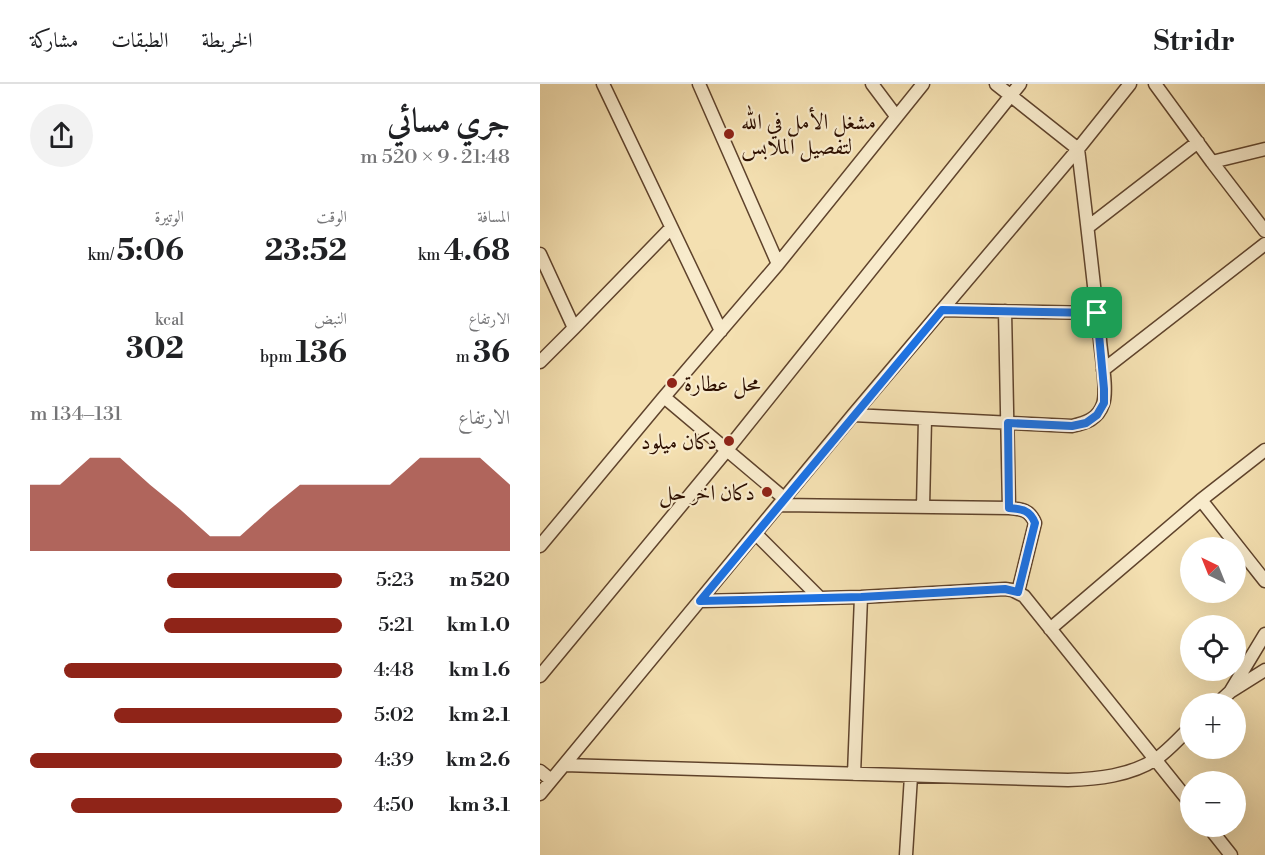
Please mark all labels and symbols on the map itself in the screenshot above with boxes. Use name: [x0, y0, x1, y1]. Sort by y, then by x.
place label: مشغل الأمل في الله لتفصيل الملابس: [741, 104, 876, 162]
marker: مشغل الأمل في الله لتفصيل الملابس: [722, 127, 736, 141]
pin: [1071, 287, 1122, 338]
place label: محل عطارة: [684, 371, 761, 399]
marker: محل عطارة: [665, 376, 679, 390]
place label: دكان ميلود: [641, 429, 717, 456]
marker: دكان ميلود: [722, 434, 736, 448]
place label: دكان اخر حل: [659, 480, 755, 508]
marker: دكان اخر حل: [760, 485, 774, 499]
north arrow: [1180, 537, 1246, 603]

